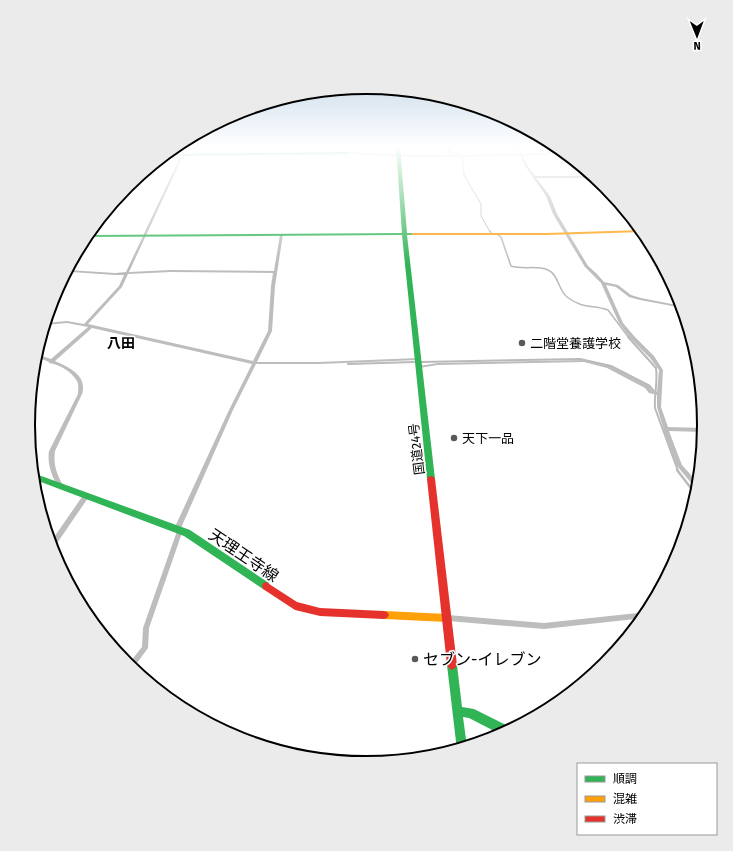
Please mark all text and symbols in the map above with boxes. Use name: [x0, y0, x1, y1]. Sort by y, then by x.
north arrow: [677, 16, 717, 56]
text: N: [693, 39, 701, 52]
district label: 八田: [107, 335, 135, 352]
place label: 二階堂養護学校: [530, 336, 621, 351]
marker: 二階堂養護学校: [517, 338, 527, 348]
street label: 国道24号: [406, 422, 427, 476]
place label: 天下一品: [462, 431, 514, 446]
marker: 天下一品: [449, 433, 459, 443]
street label: 天理王寺線: [205, 525, 282, 586]
place label: セブン-イレブン: [423, 650, 541, 669]
marker: セブン-イレブン: [410, 654, 420, 664]
legend: [577, 763, 717, 835]
text: 順調: [613, 772, 637, 786]
text: 混雑: [613, 792, 637, 806]
text: 渋滞: [613, 812, 637, 826]

